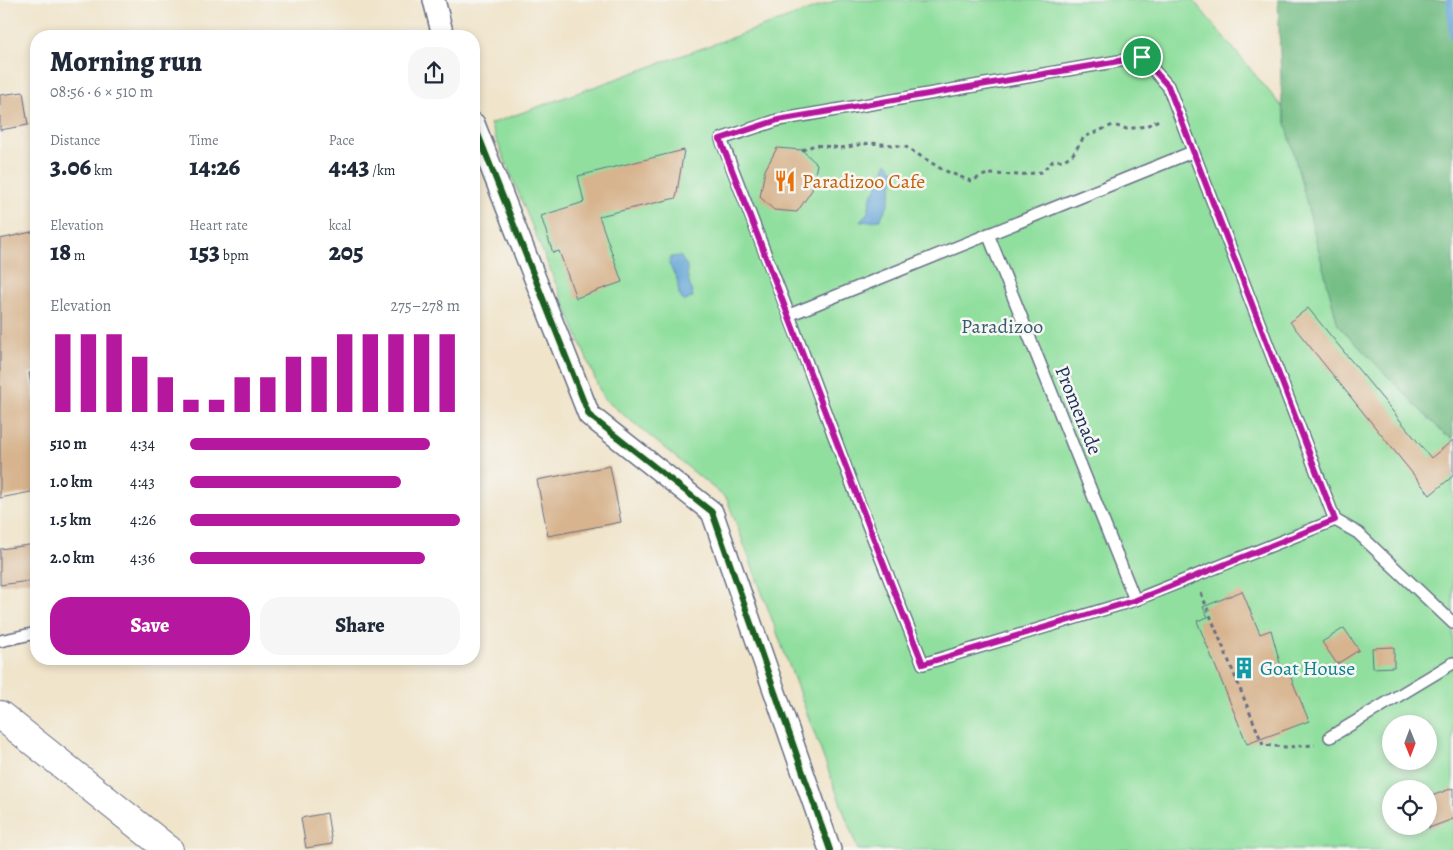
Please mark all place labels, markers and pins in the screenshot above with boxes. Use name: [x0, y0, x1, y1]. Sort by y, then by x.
pin: [1121, 36, 1163, 78]
restaurant icon: Paradizoo Cafe: [772, 168, 798, 194]
place label: Paradizoo Cafe: [802, 168, 925, 195]
building icon: Goat House: [1231, 655, 1257, 681]
place label: Goat House: [1260, 655, 1355, 682]

